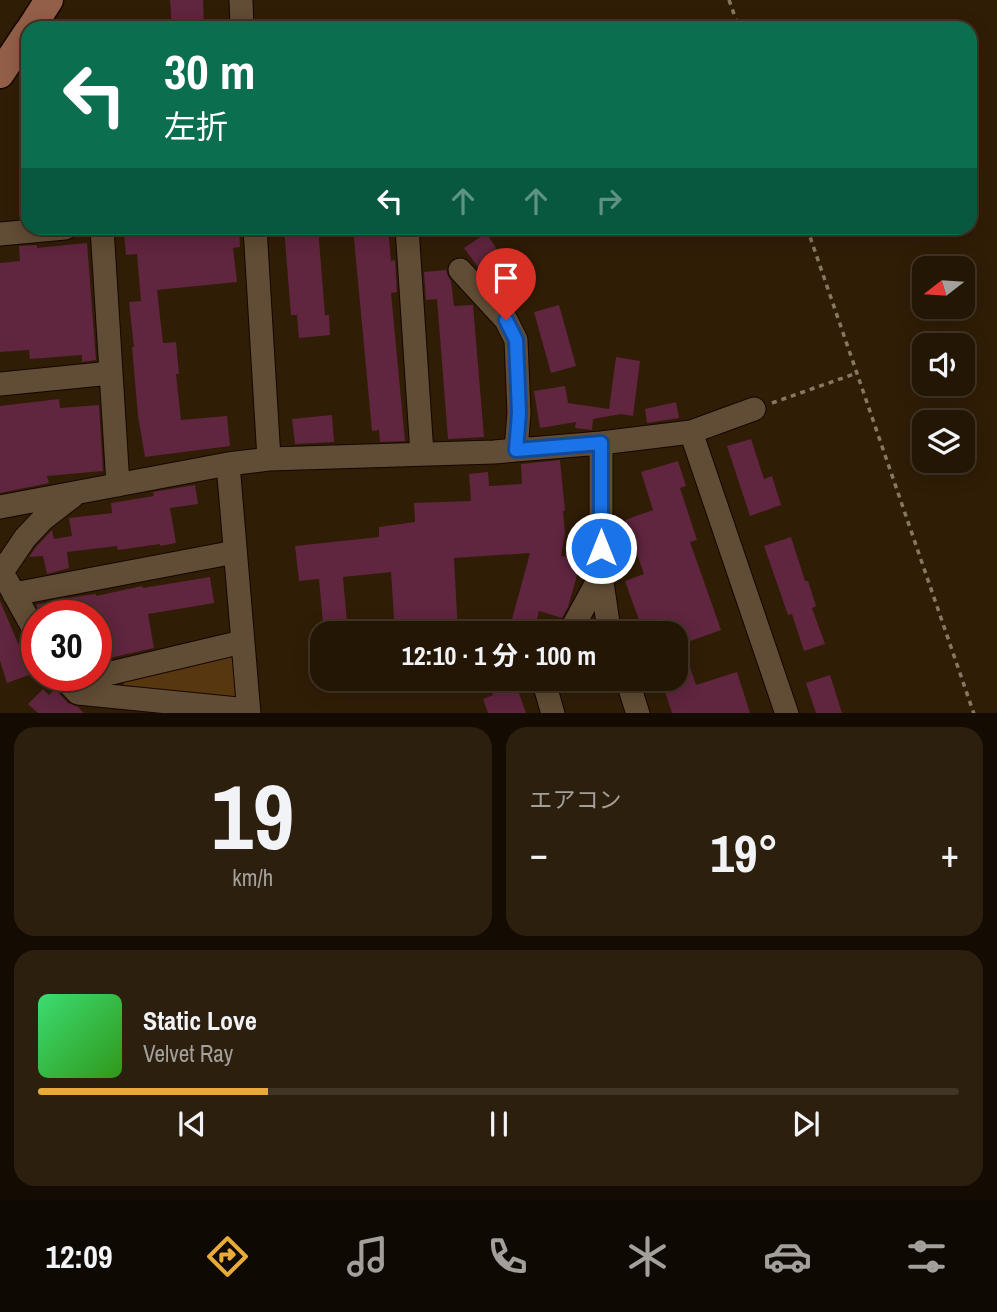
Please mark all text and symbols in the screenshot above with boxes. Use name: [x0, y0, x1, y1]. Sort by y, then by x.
text: 30 m: [164, 38, 256, 104]
icon: left: [49, 49, 140, 140]
text: 左折: [164, 105, 228, 148]
icon: left: [371, 182, 409, 220]
icon: ahead: [444, 182, 482, 220]
icon: ahead: [517, 182, 555, 220]
icon: right: [590, 182, 628, 220]
pin: [476, 248, 536, 320]
north arrow: [912, 256, 975, 318]
map controls: [912, 256, 975, 473]
icon: arrive: [487, 259, 525, 297]
button: sound: [912, 333, 975, 396]
button: layers: [912, 410, 975, 473]
position arrow: [564, 511, 638, 585]
speed limit sign: 30: [21, 600, 112, 691]
text: 12:10 · 1 分 · 100 m: [402, 638, 596, 673]
text: 19: [211, 755, 294, 877]
text: エアコン: [530, 784, 622, 815]
text: 19°: [710, 818, 778, 888]
text: −: [530, 828, 548, 879]
text: +: [941, 828, 959, 879]
text: km/h: [232, 862, 273, 893]
text: Static Love: [143, 1003, 257, 1038]
text: Velvet Ray: [143, 1038, 233, 1069]
icon: previous: [173, 1105, 211, 1143]
icon: pause: [480, 1105, 518, 1143]
icon: next: [787, 1105, 825, 1143]
icon: directions: [203, 1232, 252, 1281]
icon: music: [343, 1232, 392, 1281]
icon: phone: [483, 1232, 532, 1281]
icon: climate: [623, 1232, 672, 1281]
icon: car: [763, 1232, 812, 1281]
icon: filters: [902, 1232, 951, 1281]
text: 12:09: [45, 1235, 113, 1278]

